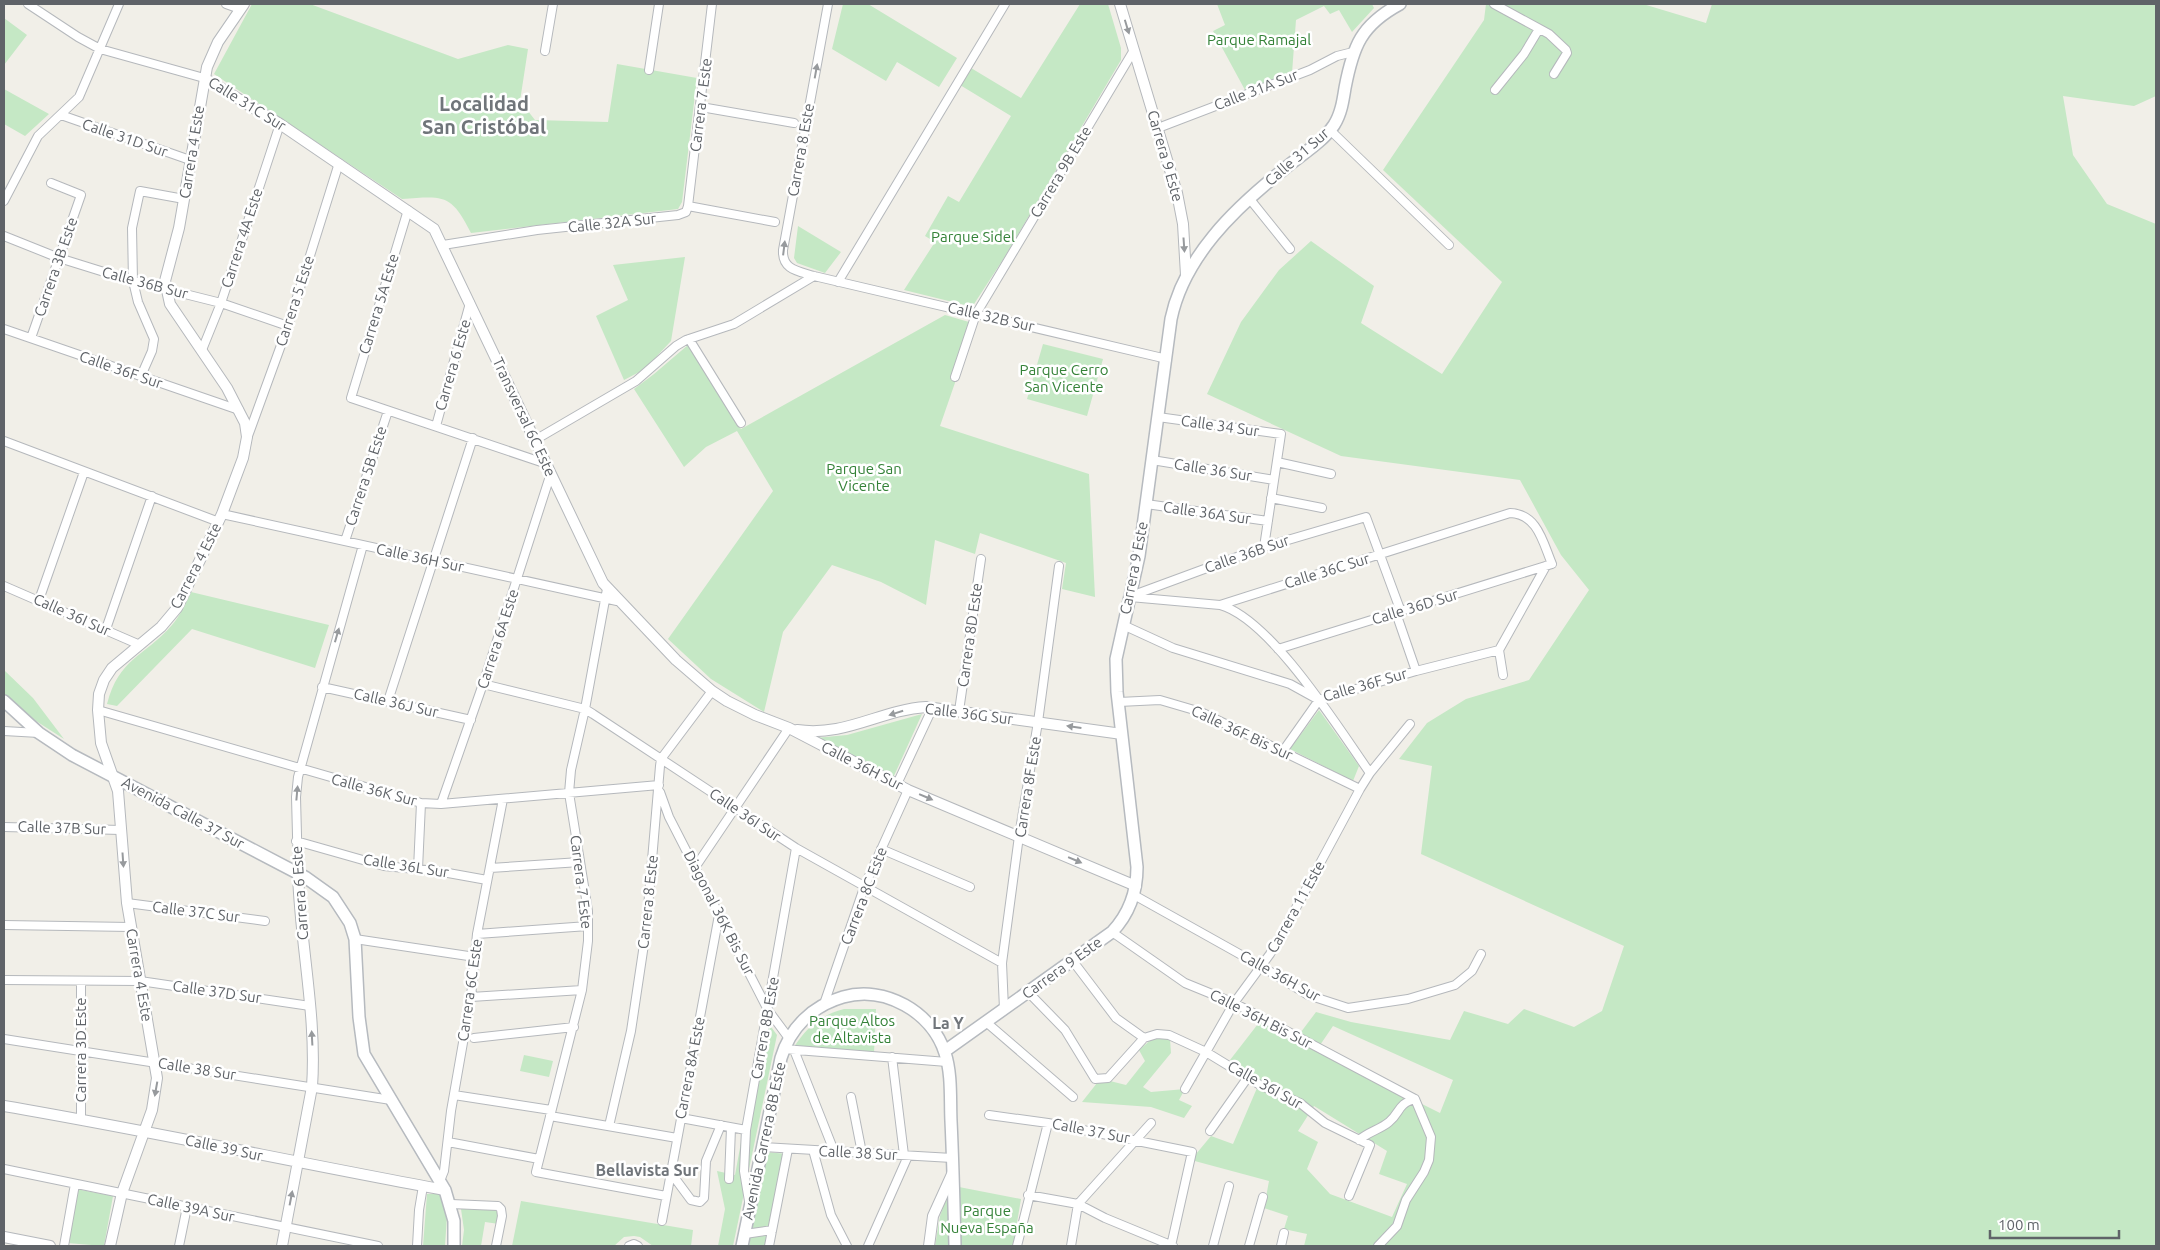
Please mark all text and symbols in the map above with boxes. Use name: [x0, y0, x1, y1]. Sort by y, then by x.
one-way arrow: [1124, 19, 1132, 34]
park label: Parque Ramajal: [1207, 31, 1311, 48]
street label: Carrera 7 Este: [686, 57, 715, 153]
one-way arrow: [812, 63, 820, 78]
street label: Calle 31A Sur: [1211, 66, 1301, 113]
street label: Calle 31C Sur: [205, 73, 289, 134]
district label: Localidad San Cristóbal: [422, 92, 546, 138]
street label: Carrera 8 Este: [784, 102, 817, 198]
street label: Carrera 4 Este: [176, 104, 207, 200]
street label: Carrera 9 Este: [1144, 108, 1187, 204]
street label: Calle 31D Sur: [80, 115, 171, 160]
street label: Carrera 9B Este: [1027, 123, 1095, 221]
street label: Calle 31 Sur: [1261, 124, 1332, 189]
street label: Carrera 4A Este: [217, 186, 266, 290]
street label: Calle 32A Sur: [567, 209, 657, 236]
street label: Carrera 3B Este: [31, 215, 80, 319]
park label: Parque Sidel: [931, 228, 1015, 245]
one-way arrow: [1181, 237, 1189, 253]
one-way arrow: [780, 240, 788, 256]
street label: Carrera 5A Este: [355, 252, 402, 356]
street label: Carrera 5 Este: [272, 253, 317, 348]
street label: Calle 36B Sur: [100, 263, 190, 302]
street label: Calle 32B Sur: [946, 298, 1036, 335]
street label: Carrera 6 Este: [431, 317, 474, 413]
street label: Calle 36F Sur: [77, 347, 165, 392]
street label: Transversal 6C Este: [489, 355, 559, 479]
park label: Parque Cerro San Vicente: [1020, 361, 1108, 395]
street label: Calle 34 Sur: [1180, 412, 1261, 439]
street label: Carrera 5B Este: [341, 424, 390, 528]
street label: Calle 36 Sur: [1173, 455, 1254, 484]
park label: Parque San Vicente: [826, 460, 902, 494]
street label: Calle 36A Sur: [1162, 498, 1252, 527]
street label: Carrera 4 Este: [167, 520, 225, 612]
street label: Carrera 9 Este: [1116, 520, 1151, 616]
street label: Calle 36B Sur: [1202, 531, 1292, 576]
street label: Calle 36H Sur: [375, 540, 466, 575]
street label: Calle 36C Sur: [1282, 549, 1372, 592]
street label: Carrera 8D Este: [954, 582, 985, 688]
street label: Calle 36D Sur: [1370, 585, 1460, 628]
street label: Carrera 6A Este: [473, 587, 522, 691]
street label: Calle 36I Sur: [31, 590, 114, 639]
one-way arrow: [334, 628, 342, 643]
street label: Calle 36F Sur: [1321, 664, 1409, 705]
street label: Calle 36J Sur: [352, 685, 440, 721]
street label: Calle 36G Sur: [924, 700, 1015, 727]
street label: Calle 36F Bis Sur: [1189, 702, 1296, 764]
one-way arrow: [889, 709, 904, 717]
one-way arrow: [1066, 723, 1082, 731]
street label: Carrera 8F Este: [1011, 735, 1044, 839]
street label: Calle 36H Sur: [819, 738, 906, 794]
street label: Calle 36K Sur: [329, 770, 419, 809]
street label: Avenida Calle 37 Sur: [119, 773, 248, 852]
one-way arrow: [293, 784, 301, 800]
street label: Calle 36I Sur: [706, 784, 785, 845]
one-way arrow: [919, 794, 933, 802]
street label: Calle 37B Sur: [17, 817, 107, 838]
street label: Carrera 7 Este: [567, 834, 596, 930]
street label: Carrera 8C Este: [837, 844, 890, 947]
street label: Carrera 6 Este: [288, 845, 311, 941]
street label: Diagonal 36K Bis Sur: [681, 848, 758, 978]
street label: Calle 36L Sur: [362, 850, 450, 881]
one-way arrow: [119, 852, 127, 868]
street label: Carrera 8 Este: [634, 854, 661, 950]
one-way arrow: [1068, 857, 1082, 865]
street label: Carrera 11 Este: [1263, 858, 1328, 956]
street label: Calle 37C Sur: [151, 898, 241, 925]
street label: Carrera 4 Este: [123, 927, 156, 1023]
street label: Carrera 9 Este: [1019, 933, 1105, 1002]
street label: Carrera 6C Este: [454, 937, 485, 1042]
street label: Calle 36H Sur: [1237, 946, 1324, 1005]
street label: Carrera 8B Este: [747, 975, 782, 1081]
street label: Calle 37D Sur: [172, 977, 263, 1006]
street label: Calle 36H Bis Sur: [1207, 985, 1315, 1052]
street label: Carrera 3D Este: [72, 998, 89, 1102]
park label: Parque Altos de Altavista: [809, 1012, 895, 1046]
district label: La Y: [932, 1014, 965, 1032]
street label: Carrera 8A Este: [671, 1015, 708, 1121]
one-way arrow: [307, 1030, 315, 1046]
street label: Calle 38 Sur: [157, 1054, 238, 1083]
street label: Calle 36I Sur: [1225, 1057, 1306, 1112]
street label: Avenida Carrera 8B Este: [738, 1060, 789, 1221]
one-way arrow: [151, 1082, 159, 1098]
street label: Calle 37 Sur: [1051, 1115, 1132, 1146]
street label: Calle 39 Sur: [184, 1131, 265, 1164]
street label: Calle 38 Sur: [818, 1142, 898, 1163]
district label: Bellavista Sur: [596, 1161, 699, 1179]
street label: Calle 39A Sur: [146, 1190, 237, 1225]
one-way arrow: [287, 1191, 295, 1206]
park label: Parque Nueva España: [940, 1202, 1034, 1236]
scale bar: [1990, 1208, 2119, 1240]
text: 100 m: [1998, 1216, 2040, 1233]

